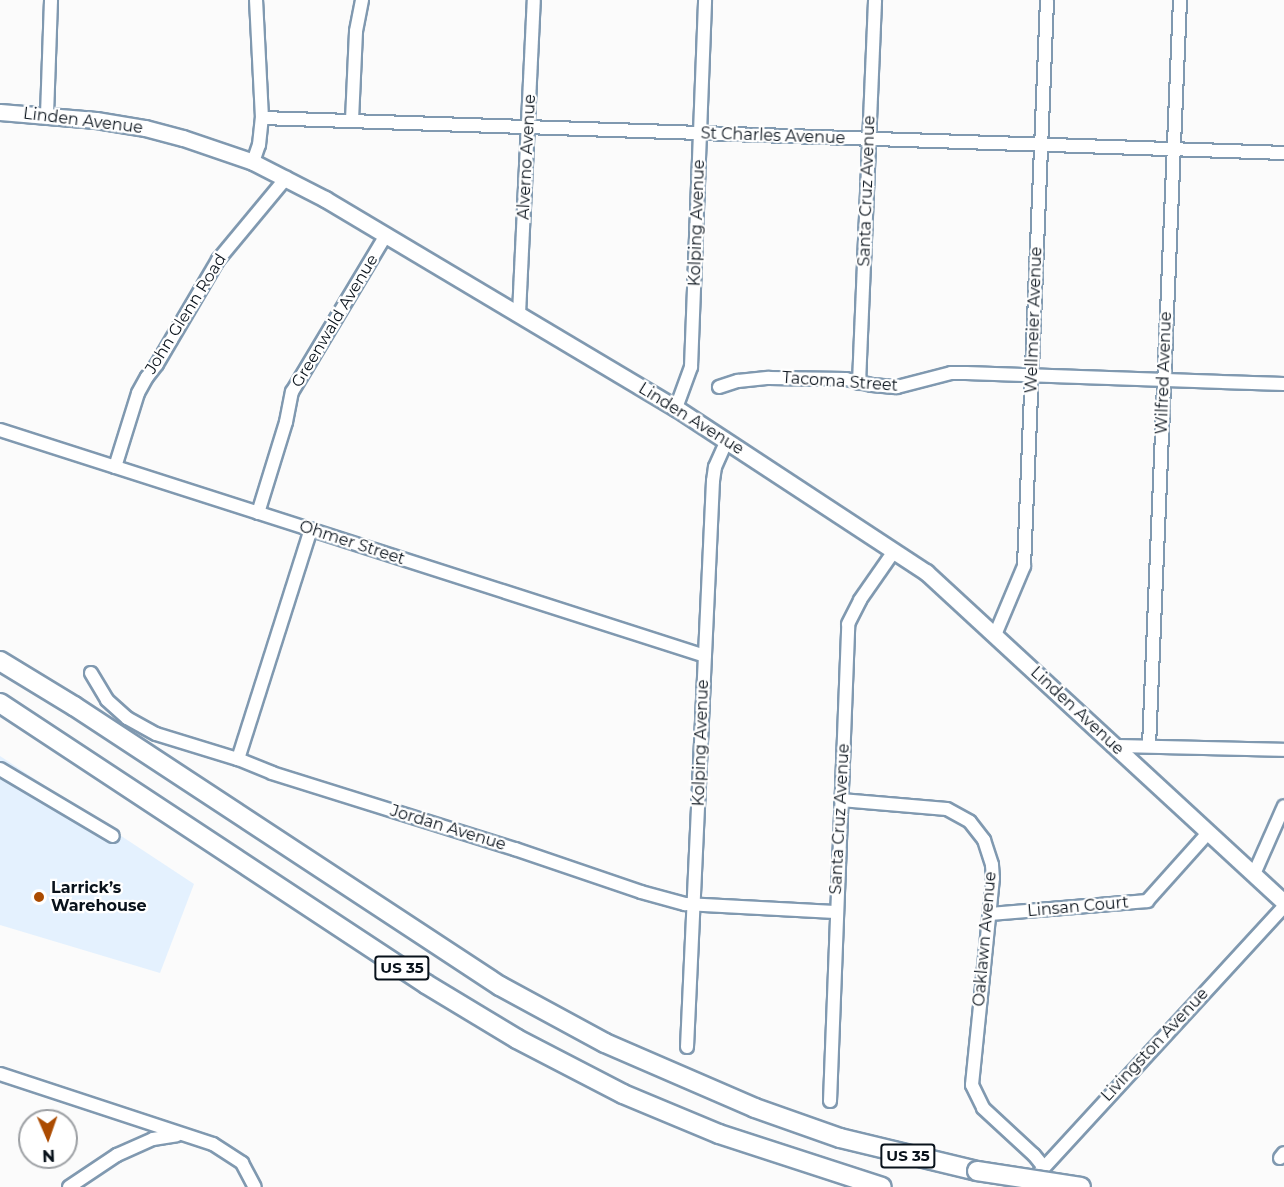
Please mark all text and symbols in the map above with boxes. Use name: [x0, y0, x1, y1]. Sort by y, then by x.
street label: Alverno Avenue: [514, 94, 540, 220]
street label: Linden Avenue: [22, 104, 144, 138]
street label: Santa Cruz Avenue: [855, 115, 879, 267]
street label: St Charles Avenue: [700, 124, 846, 148]
street label: Kolping Avenue: [685, 159, 709, 287]
street label: Wellmeier Avenue: [1022, 246, 1046, 394]
street label: John Glenn Road: [141, 250, 231, 378]
street label: Greenwald Avenue: [288, 251, 382, 391]
street label: Wilfred Avenue: [1152, 311, 1176, 435]
street label: Tacoma Street: [781, 368, 899, 396]
street label: Linden Avenue: [635, 379, 747, 459]
street label: Ohmer Street: [297, 517, 407, 569]
street label: Linden Avenue: [1026, 663, 1128, 759]
street label: Kolping Avenue: [689, 679, 713, 807]
street label: Santa Cruz Avenue: [826, 743, 854, 895]
street label: Jordan Avenue: [388, 801, 508, 855]
street label: Oaklawn Avenue: [970, 871, 1000, 1007]
place label: Larrick’s Warehouse: [51, 878, 147, 916]
marker: Larrick’s Warehouse: [32, 890, 46, 904]
street label: Linsan Court: [1026, 893, 1130, 921]
road number: US 35: [374, 956, 430, 980]
street label: Livingston Avenue: [1098, 984, 1212, 1106]
north arrow: [18, 1109, 78, 1169]
road number: US 35: [880, 1144, 936, 1168]
text: N: [42, 1146, 55, 1165]

